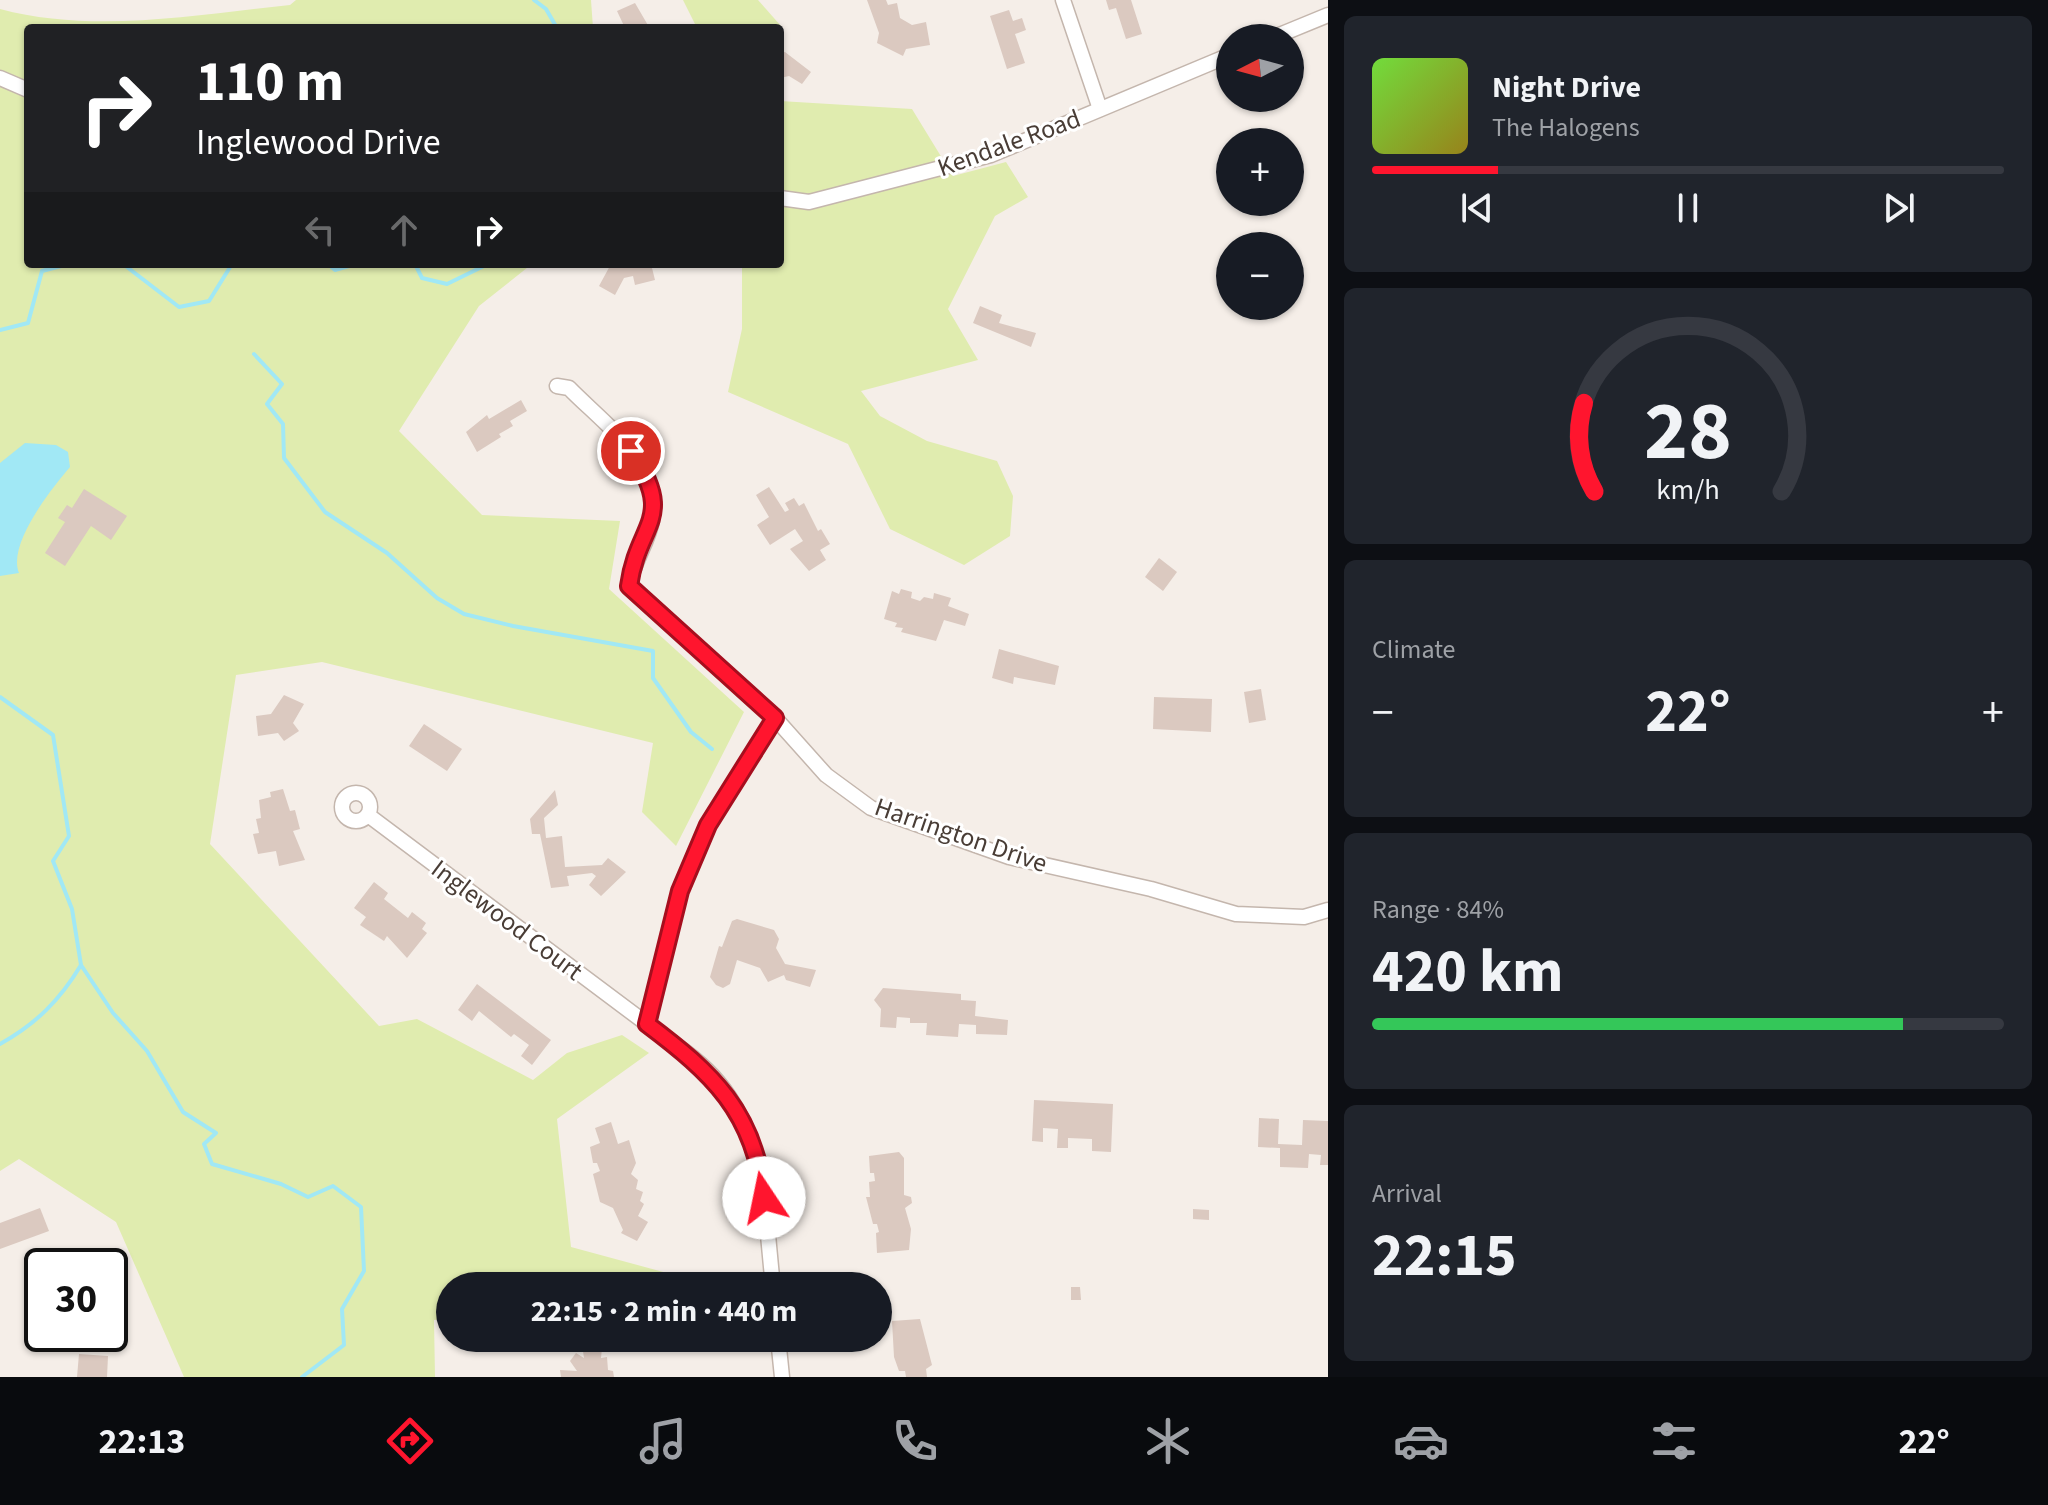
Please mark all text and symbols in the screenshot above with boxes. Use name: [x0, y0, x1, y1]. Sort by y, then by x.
north arrow: [1216, 24, 1304, 112]
map controls: [1216, 24, 1304, 320]
text: 110 m: [196, 43, 344, 122]
icon: right: [64, 56, 168, 160]
text: Night Drive: [1492, 66, 1641, 109]
street label: Kendale Road: [932, 100, 1086, 186]
text: The Halogens: [1492, 109, 1640, 146]
text: Inglewood Drive: [196, 117, 441, 168]
button: +: [1216, 128, 1304, 216]
icon: previous: [1455, 186, 1499, 230]
icon: pause: [1666, 186, 1710, 230]
icon: next: [1877, 186, 1921, 230]
icon: left: [298, 208, 342, 252]
icon: ahead: [382, 208, 426, 252]
icon: right: [466, 208, 510, 252]
button: −: [1216, 232, 1304, 320]
text: 28: [1644, 373, 1732, 491]
pin: [597, 417, 665, 485]
icon: arrive: [609, 429, 653, 473]
text: km/h: [1656, 470, 1720, 510]
text: Climate: [1372, 631, 1456, 668]
text: 22°: [1645, 670, 1731, 755]
text: −: [1372, 682, 1394, 745]
text: +: [1982, 682, 2004, 745]
street label: Harrington Drive: [870, 788, 1052, 882]
street label: Inglewood Court: [424, 851, 591, 989]
text: Range · 84%: [1372, 891, 1504, 928]
text: 420 km: [1372, 930, 1563, 1015]
position arrow: [722, 1156, 806, 1240]
text: Arrival: [1372, 1175, 1442, 1212]
text: 22:15: [1372, 1214, 1517, 1299]
speed limit sign: 30: [24, 1248, 128, 1352]
text: 22:15 · 2 min · 440 m: [531, 1290, 797, 1333]
icon: directions: [382, 1413, 438, 1469]
icon: music: [635, 1413, 691, 1469]
icon: phone: [887, 1413, 943, 1469]
icon: climate: [1140, 1413, 1196, 1469]
icon: car: [1393, 1413, 1449, 1469]
icon: filters: [1646, 1413, 1702, 1469]
text: 22:13: [98, 1416, 185, 1467]
text: 22°: [1898, 1416, 1950, 1467]

